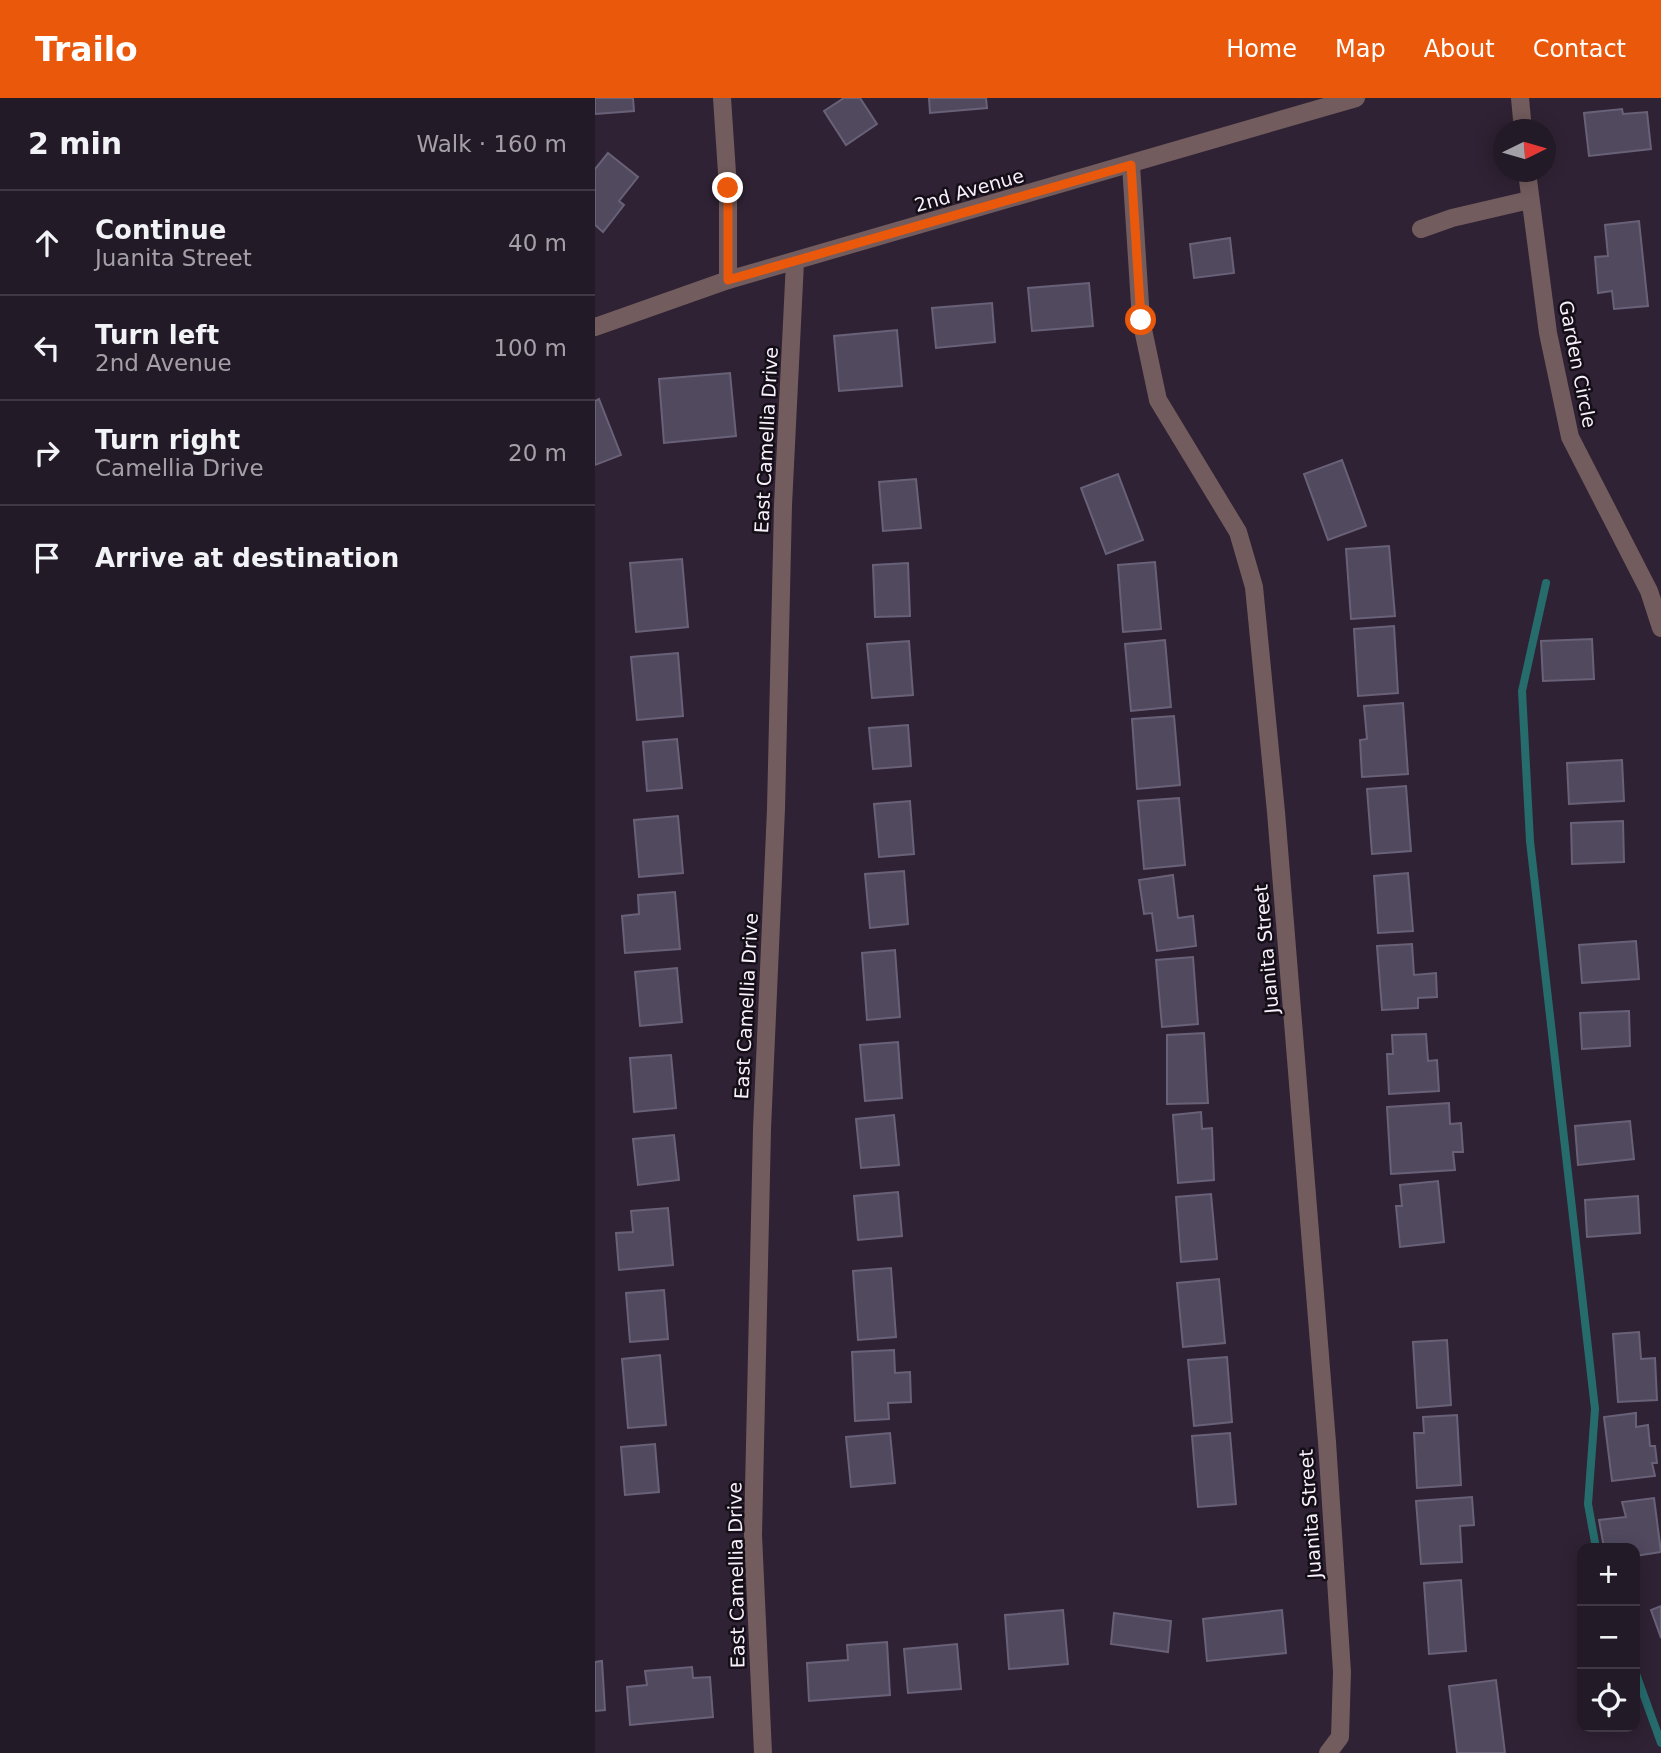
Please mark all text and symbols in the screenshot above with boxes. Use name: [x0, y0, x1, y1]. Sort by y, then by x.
text: Trailo: [35, 30, 138, 69]
text: Home: [1226, 35, 1297, 63]
text: Map: [1335, 35, 1386, 63]
text: About: [1424, 35, 1495, 63]
text: Contact: [1533, 35, 1626, 63]
north arrow: [1493, 119, 1556, 182]
text: 2 min: [28, 126, 122, 161]
text: Walk · 160 m: [416, 131, 567, 157]
street label: 2nd Avenue: [912, 164, 1026, 216]
route end: [712, 172, 743, 203]
text: Continue: [95, 215, 226, 245]
icon: ahead: [28, 224, 66, 262]
text: 40 m: [508, 230, 567, 256]
text: Juanita Street: [95, 245, 252, 271]
street label: Garden Circle: [1555, 299, 1601, 429]
route start: [1125, 304, 1156, 335]
text: Turn left: [95, 320, 219, 350]
icon: left: [28, 329, 66, 367]
text: 100 m: [493, 335, 567, 361]
street label: East Camellia Drive: [750, 346, 782, 534]
text: 2nd Avenue: [95, 350, 232, 376]
text: Turn right: [95, 425, 240, 455]
icon: right: [28, 434, 66, 472]
text: 20 m: [508, 440, 567, 466]
text: Camellia Drive: [95, 455, 264, 481]
icon: arrive: [28, 539, 66, 577]
text: Arrive at destination: [95, 543, 399, 573]
street label: Juanita Street: [1249, 884, 1283, 1015]
street label: East Camellia Drive: [730, 912, 762, 1100]
street label: Juanita Street: [1295, 1449, 1326, 1580]
street label: East Camellia Drive: [723, 1482, 749, 1668]
map controls: [1577, 1543, 1640, 1732]
button: +: [1577, 1543, 1640, 1606]
button: −: [1577, 1606, 1640, 1669]
button: locate: [1577, 1669, 1640, 1732]

